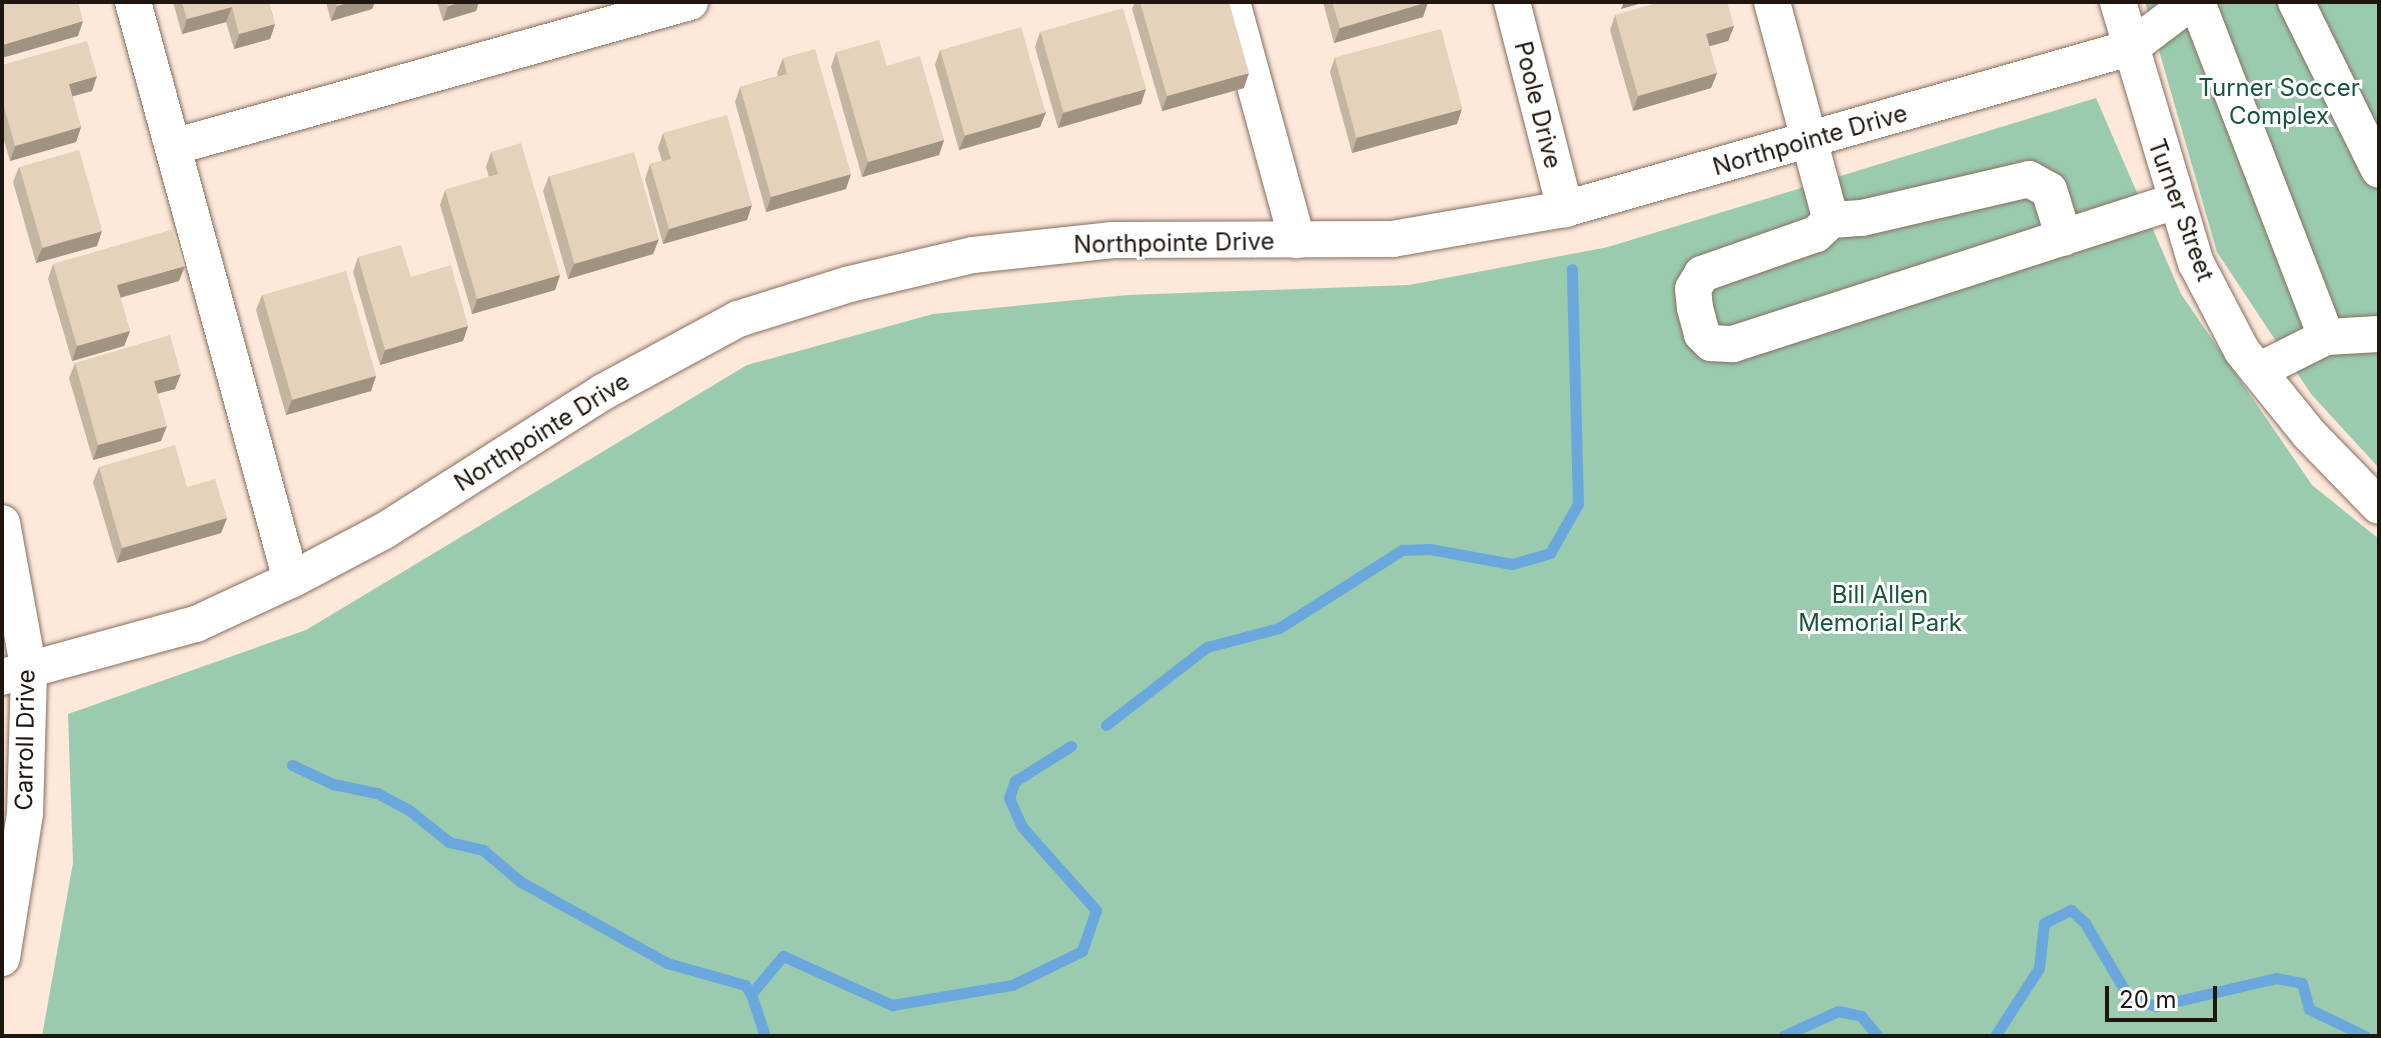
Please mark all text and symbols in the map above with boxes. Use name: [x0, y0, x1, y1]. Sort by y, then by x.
street label: Poole Drive: [1508, 38, 1568, 172]
park label: Turner Soccer Complex: [2198, 74, 2360, 130]
street label: Northpointe Drive: [1709, 98, 1911, 182]
street label: Turner Street: [2142, 135, 2220, 285]
street label: Northpointe Drive: [1073, 227, 1275, 259]
street label: Northpointe Drive: [449, 367, 635, 497]
park label: Bill Allen Memorial Park: [1798, 581, 1962, 637]
street label: Carroll Drive: [9, 669, 41, 811]
scale bar: [2109, 970, 2221, 1020]
text: 20 m: [2119, 985, 2177, 1014]

